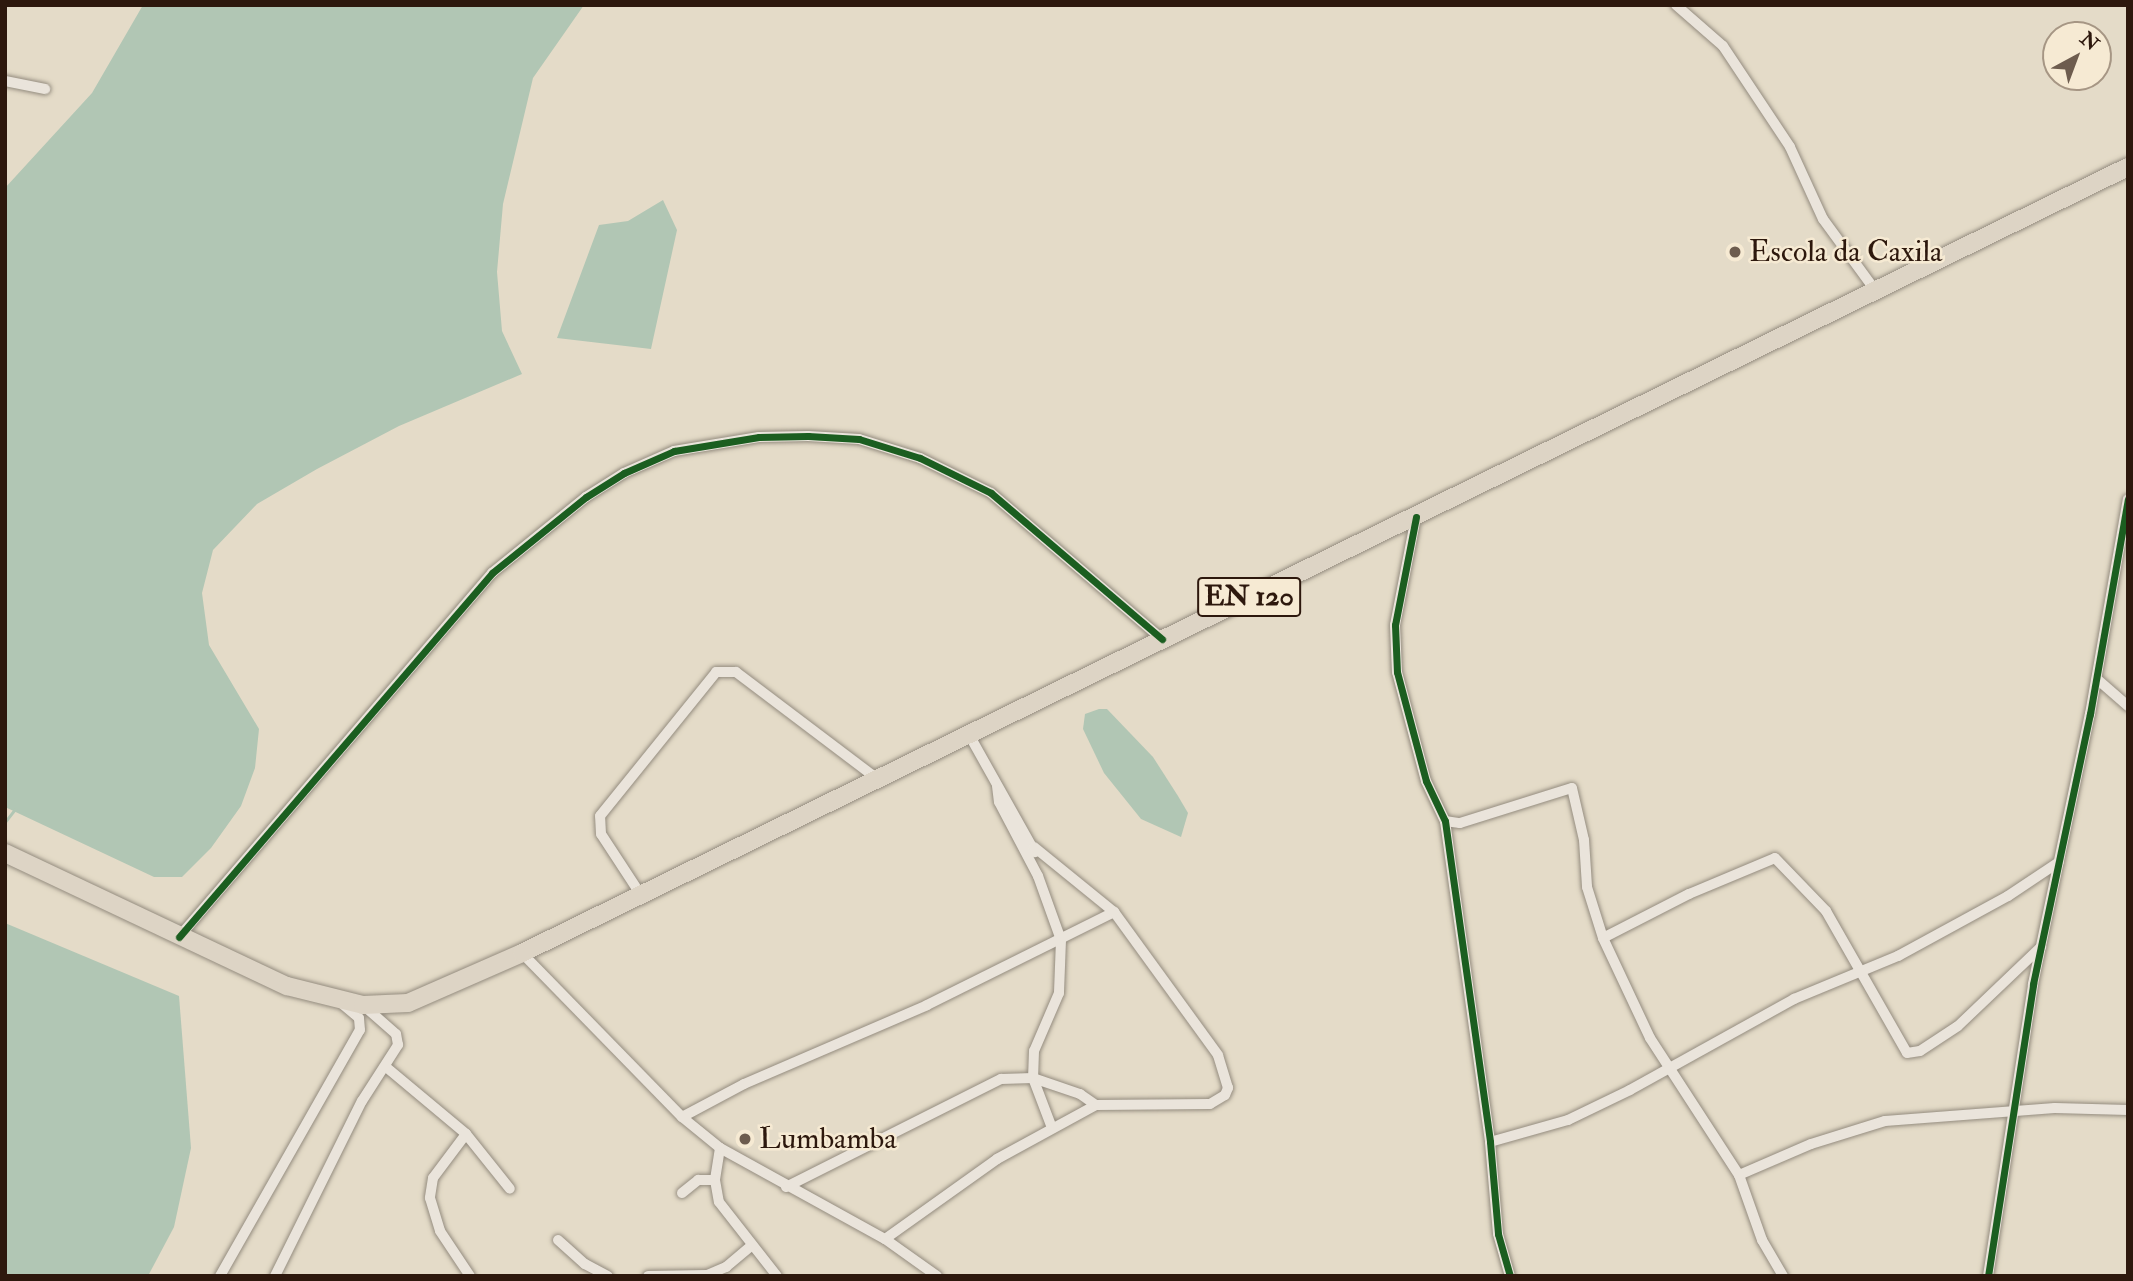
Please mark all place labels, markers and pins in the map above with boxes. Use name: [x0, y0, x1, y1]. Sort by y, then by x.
place label: Escola da Caxila: [1749, 234, 1942, 270]
marker: Escola da Caxila: [1727, 244, 1743, 260]
place label: Lumbamba: [759, 1121, 897, 1157]
marker: Lumbamba: [737, 1131, 753, 1147]

